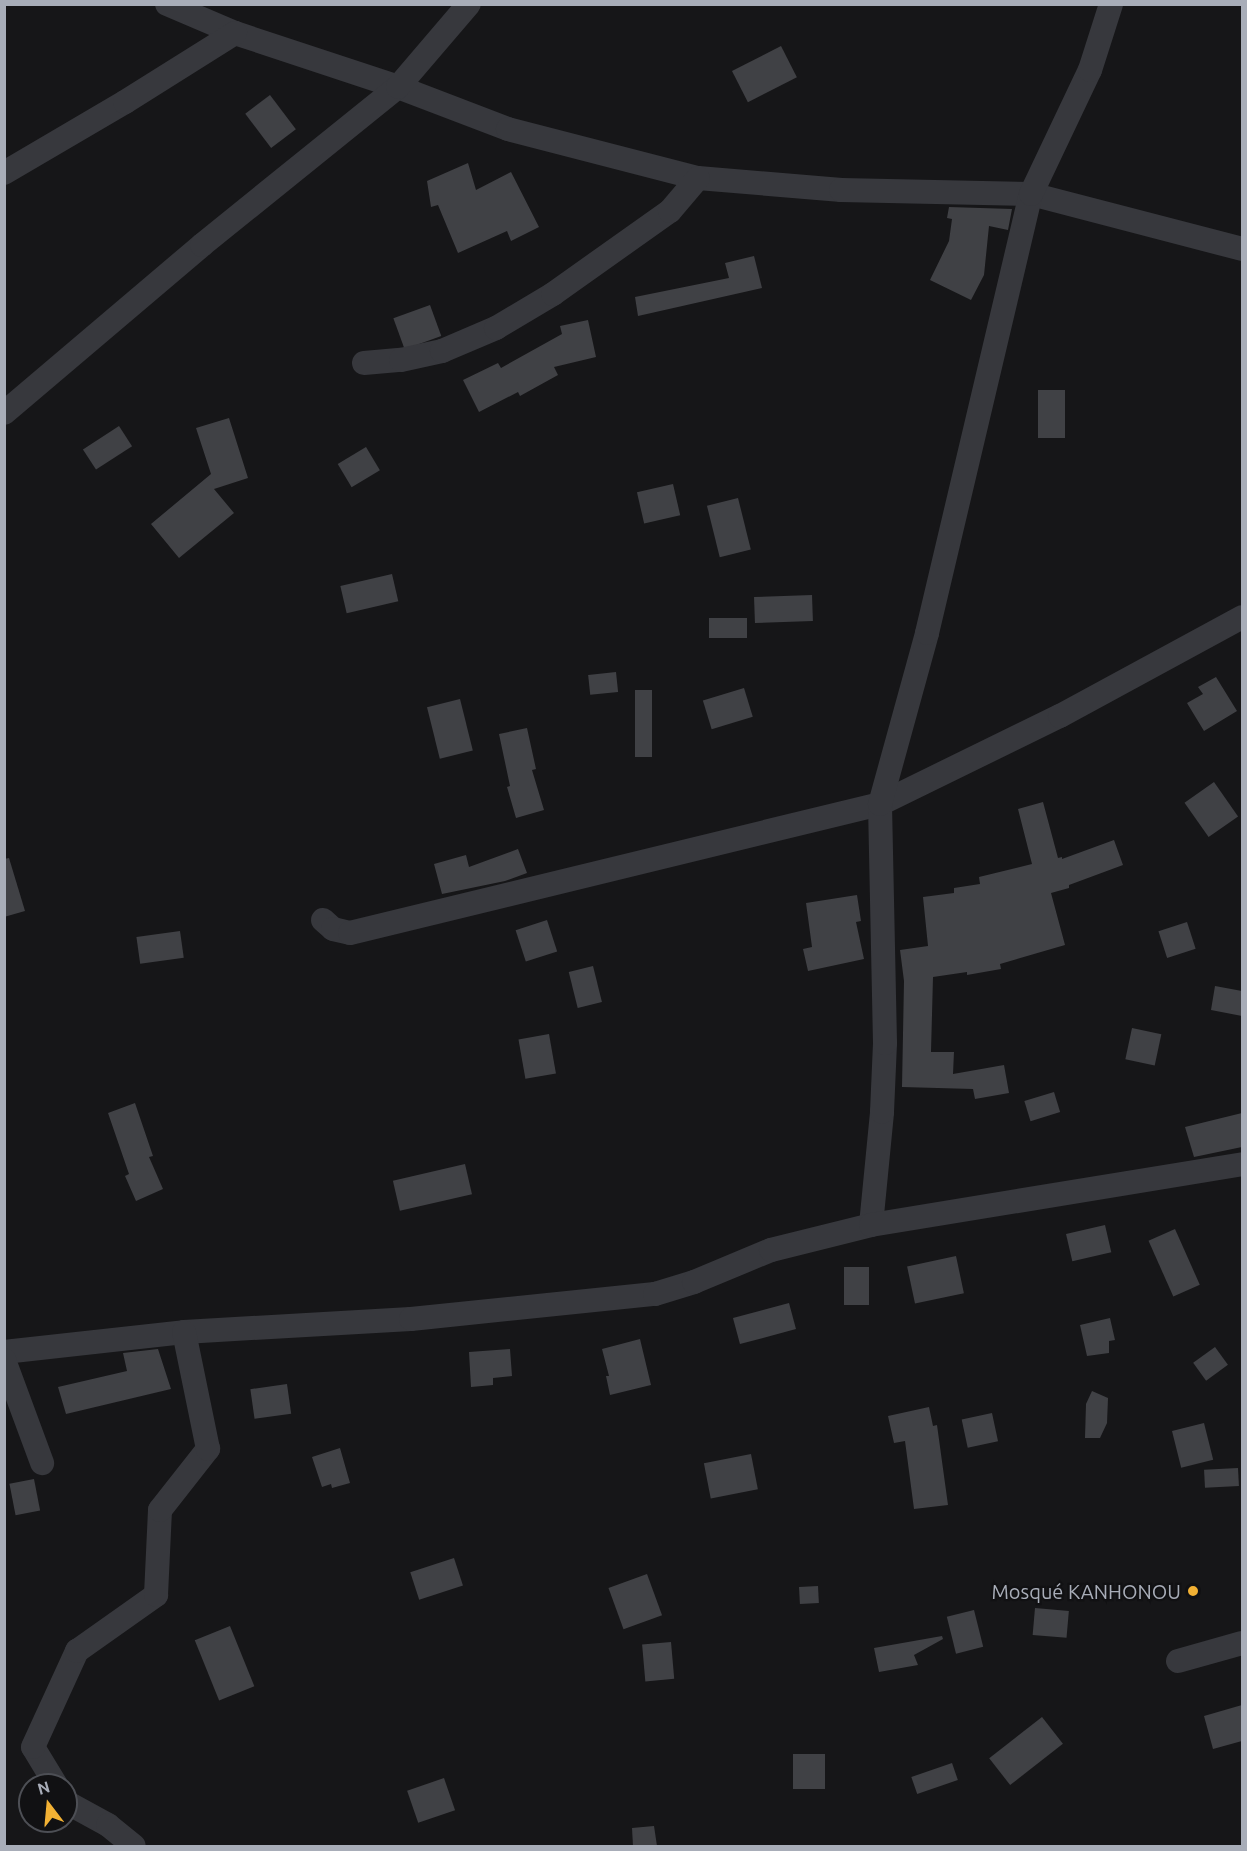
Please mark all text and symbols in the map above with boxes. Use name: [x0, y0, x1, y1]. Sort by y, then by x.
place label: Mosqué KANHONOU: [991, 1579, 1181, 1603]
marker: Mosqué KANHONOU: [1186, 1584, 1200, 1598]
north arrow: [18, 1773, 78, 1833]
text: N: [35, 1777, 52, 1798]

